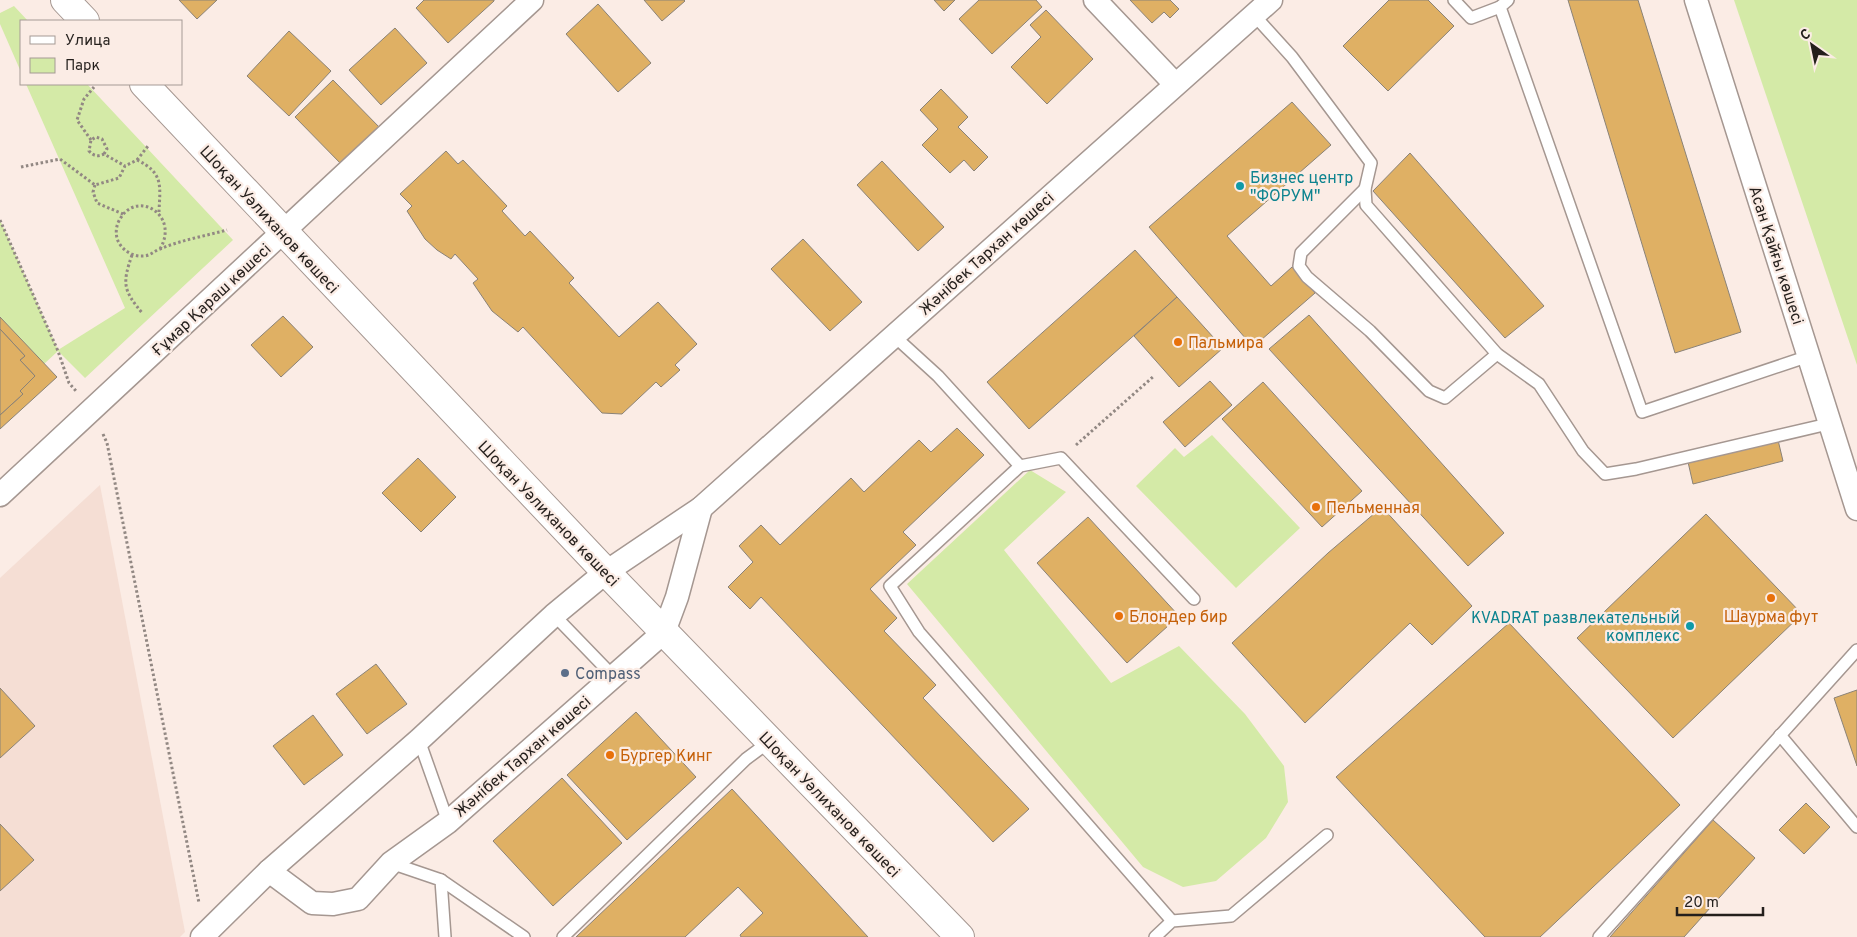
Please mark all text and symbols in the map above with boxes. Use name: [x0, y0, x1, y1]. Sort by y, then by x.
legend: [20, 20, 182, 85]
north arrow: [1787, 20, 1837, 70]
text: С: [1797, 26, 1814, 45]
text: Улица: [65, 32, 110, 51]
text: Парк: [65, 57, 100, 76]
street label: Шоқан Уәлиханов көшесі: [195, 142, 342, 299]
place label: Бизнес центр "ФОРУМ": [1250, 169, 1353, 207]
marker: Бизнес центр "ФОРУМ": [1234, 180, 1246, 192]
street label: Асан Қайғы көшесі: [1743, 184, 1807, 328]
street label: Жәнібек Тархан көшесі: [916, 189, 1059, 320]
street label: Ғұмар Қараш көшесі: [149, 240, 276, 361]
place label: Пальмира: [1188, 334, 1263, 354]
marker: Пальмира: [1172, 336, 1184, 348]
street label: Шоқан Уәлиханов көшесі: [473, 437, 623, 591]
place label: Пельменная: [1326, 499, 1420, 519]
marker: Пельменная: [1310, 501, 1322, 513]
marker: Шаурма фут: [1765, 592, 1777, 604]
place label: Блондер бир: [1129, 608, 1228, 628]
place label: Шаурма фут: [1724, 608, 1818, 628]
place label: KVADRAT развлекательный комплекс: [1471, 609, 1680, 647]
marker: Блондер бир: [1113, 610, 1125, 622]
marker: KVADRAT развлекательный комплекс: [1684, 620, 1696, 632]
place label: Compass: [575, 665, 641, 685]
marker: Compass: [559, 667, 571, 679]
street label: Жәнібек Тархан көшесі: [451, 693, 596, 822]
street label: Шоқан Уәлиханов көшесі: [754, 728, 904, 882]
place label: Бургер Кинг: [620, 747, 713, 767]
marker: Бургер Кинг: [604, 749, 616, 761]
scale bar: [1677, 884, 1763, 916]
text: 20 m: [1684, 894, 1719, 913]

